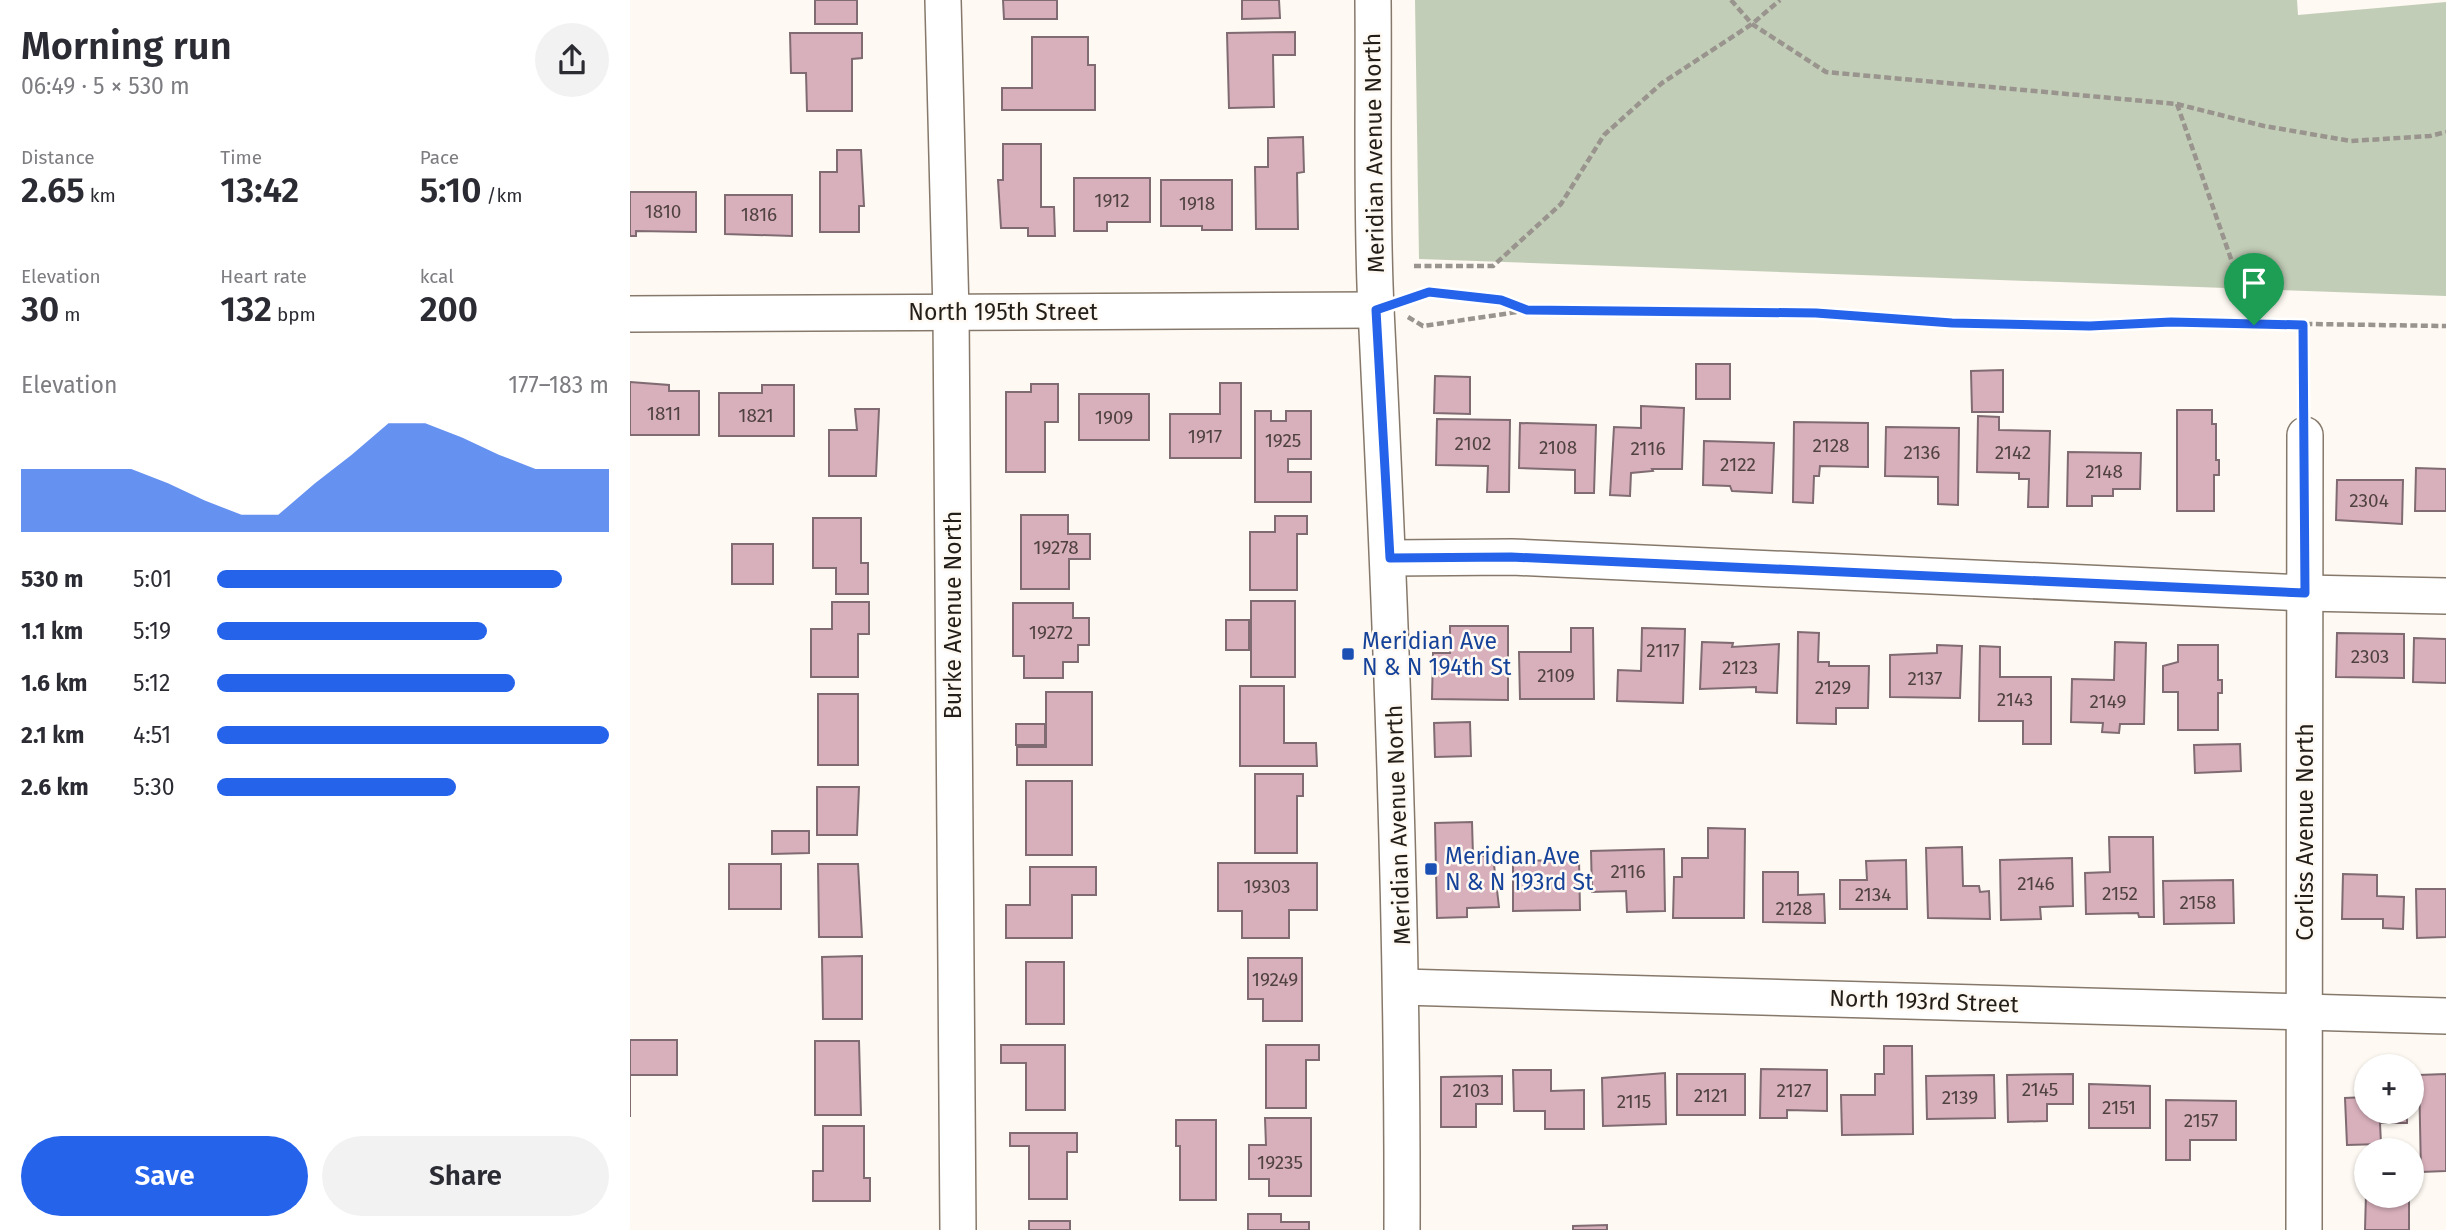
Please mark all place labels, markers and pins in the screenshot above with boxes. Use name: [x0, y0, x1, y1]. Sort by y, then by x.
pin: [2224, 253, 2284, 325]
place label: Meridian Ave N & N 194th St: [1362, 627, 1512, 681]
marker: Meridian Ave N & N 194th St: [1340, 646, 1356, 662]
place label: Meridian Ave N & N 193rd St: [1445, 842, 1594, 896]
marker: Meridian Ave N & N 193rd St: [1423, 861, 1439, 877]

